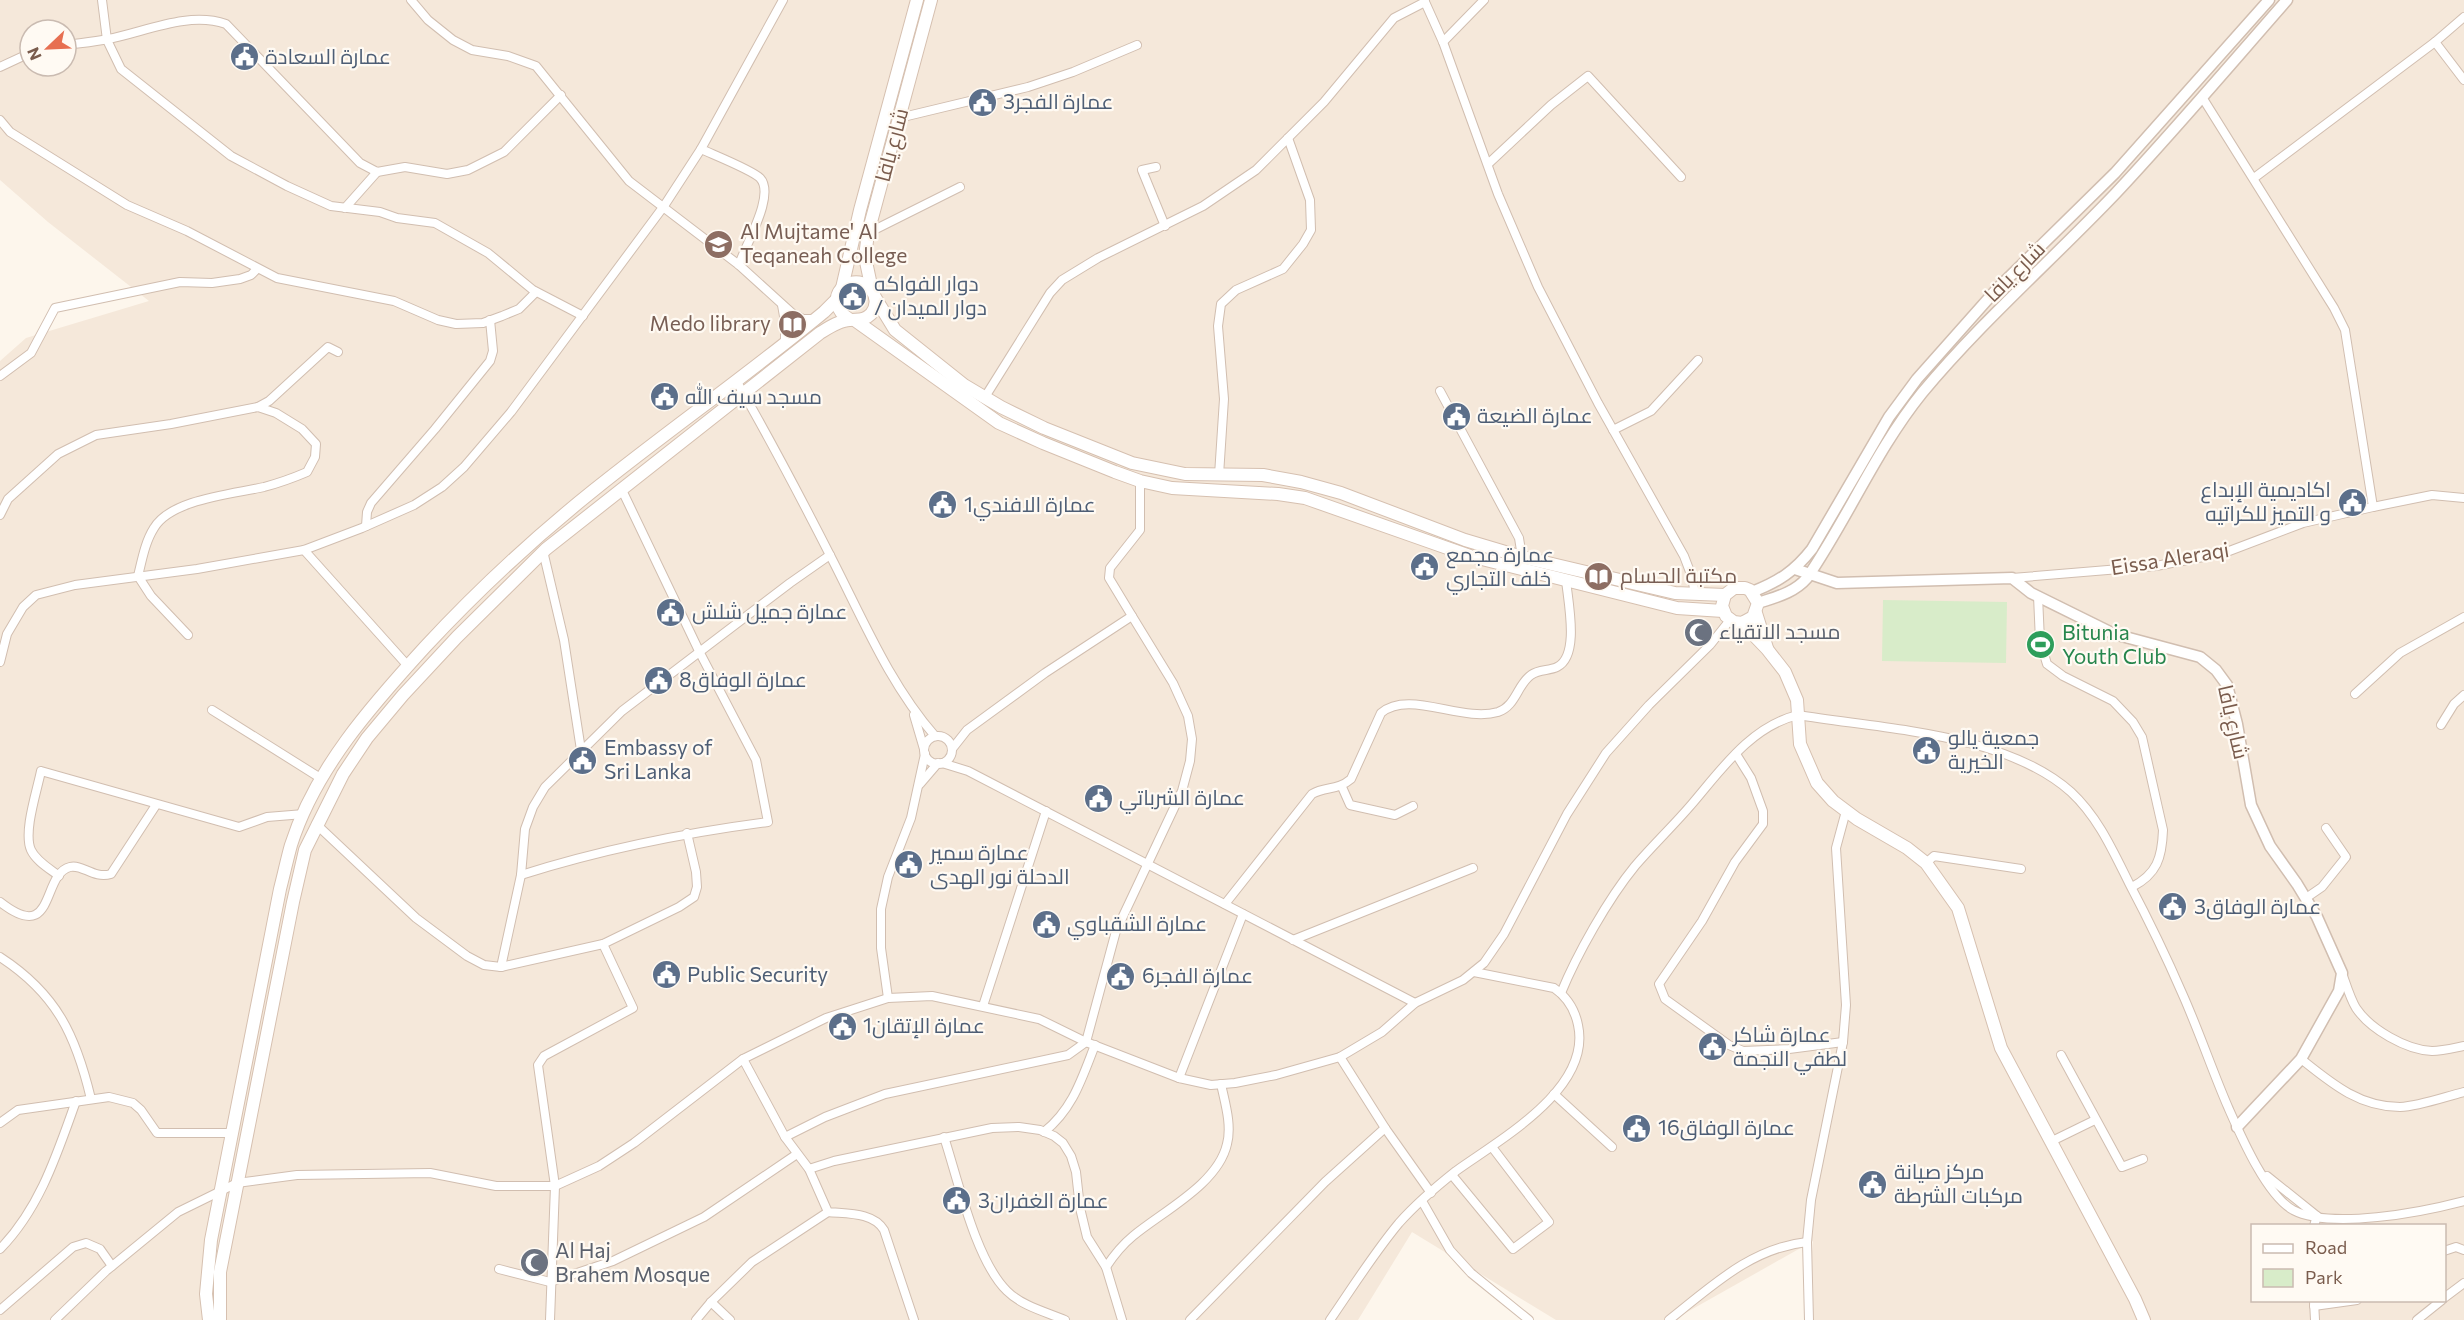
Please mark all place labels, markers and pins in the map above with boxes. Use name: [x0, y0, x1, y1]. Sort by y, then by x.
public building icon: عمارة السعادة: [228, 41, 260, 73]
place label: عمارة السعادة: [265, 43, 391, 69]
public building icon: عمارة الفجر3: [966, 86, 998, 118]
place label: عمارة الفجر3: [1003, 88, 1113, 114]
place label: Al Mujtame' Al Teqaneah College: [740, 218, 907, 267]
school or university icon: Al Mujtame' Al Teqaneah College: [703, 228, 735, 260]
place label: دوار الفواكه / دوار الميدان: [874, 270, 987, 321]
public building icon: دوار الفواكه / دوار الميدان: [837, 280, 869, 312]
library icon: Medo library: [776, 308, 808, 340]
place label: Medo library: [650, 310, 771, 335]
public building icon: مسجد سيف الله: [648, 381, 680, 413]
place label: مسجد سيف الله: [685, 383, 822, 408]
public building icon: عمارة الضيعة: [1440, 400, 1472, 432]
place label: عمارة الضيعة: [1477, 402, 1593, 428]
place label: اكاديمية الإبداع و التميز للكراتيه: [2201, 476, 2331, 526]
public building icon: اكاديمية الإبداع و التميز للكراتيه: [2336, 486, 2368, 518]
public building icon: عمارة الافندي1: [927, 489, 959, 521]
place label: عمارة الافندي1: [964, 491, 1096, 521]
place label: عمارة مجمع خلف التجاري: [1446, 541, 1554, 595]
public building icon: عمارة مجمع خلف التجاري: [1409, 551, 1441, 583]
library icon: مكتبة الحسام: [1583, 560, 1615, 592]
place label: مكتبة الحسام: [1620, 562, 1737, 590]
public building icon: عمارة جميل شلش: [655, 596, 687, 628]
place label: عمارة جميل شلش: [692, 598, 847, 625]
mosque icon: مسجد الاتقياء: [1682, 616, 1714, 648]
place label: مسجد الاتقياء: [1719, 618, 1840, 643]
place label: Bitunia Youth Club: [2062, 619, 2167, 668]
sports icon: Bitunia Youth Club: [2025, 629, 2057, 661]
public building icon: عمارة الوفاق8: [642, 664, 674, 696]
place label: عمارة الوفاق8: [679, 666, 807, 693]
place label: جمعية يالو الخيرية: [1948, 724, 2039, 774]
place label: Embassy of Sri Lanka: [604, 734, 713, 783]
public building icon: جمعية يالو الخيرية: [1911, 734, 1943, 766]
public building icon: Embassy of Sri Lanka: [567, 744, 599, 776]
public building icon: عمارة الشرباتي: [1082, 782, 1114, 814]
place label: عمارة الشرباتي: [1119, 784, 1245, 814]
place label: عمارة سمير الدحلة نور الهدى: [929, 839, 1070, 890]
public building icon: عمارة سمير الدحلة نور الهدى: [893, 849, 925, 881]
public building icon: عمارة الوفاق3: [2157, 891, 2189, 923]
place label: عمارة الوفاق3: [2194, 893, 2321, 920]
public building icon: عمارة الشقباوي: [1030, 908, 1062, 940]
place label: عمارة الشقباوي: [1067, 910, 1207, 940]
public building icon: Public Security: [650, 959, 682, 991]
public building icon: عمارة الفجر6: [1105, 960, 1137, 992]
place label: Public Security: [687, 961, 828, 986]
place label: عمارة الفجر6: [1142, 962, 1253, 988]
public building icon: عمارة الإتقان1: [826, 1010, 858, 1042]
place label: عمارة الإتقان1: [863, 1012, 985, 1039]
place label: عمارة شاكر لطفي النجمة: [1732, 1021, 1847, 1075]
public building icon: عمارة شاكر لطفي النجمة: [1696, 1031, 1728, 1063]
public building icon: عمارة الوفاق16: [1621, 1112, 1653, 1144]
place label: عمارة الوفاق16: [1658, 1114, 1795, 1141]
place label: مركز صيانة مركبات الشرطة: [1894, 1158, 2023, 1208]
public building icon: مركز صيانة مركبات الشرطة: [1857, 1168, 1889, 1200]
public building icon: عمارة الغفران3: [941, 1185, 973, 1217]
place label: عمارة الغفران3: [978, 1187, 1109, 1214]
place label: Al Haj Brahem Mosque: [555, 1237, 710, 1286]
mosque icon: Al Haj Brahem Mosque: [518, 1247, 550, 1279]

